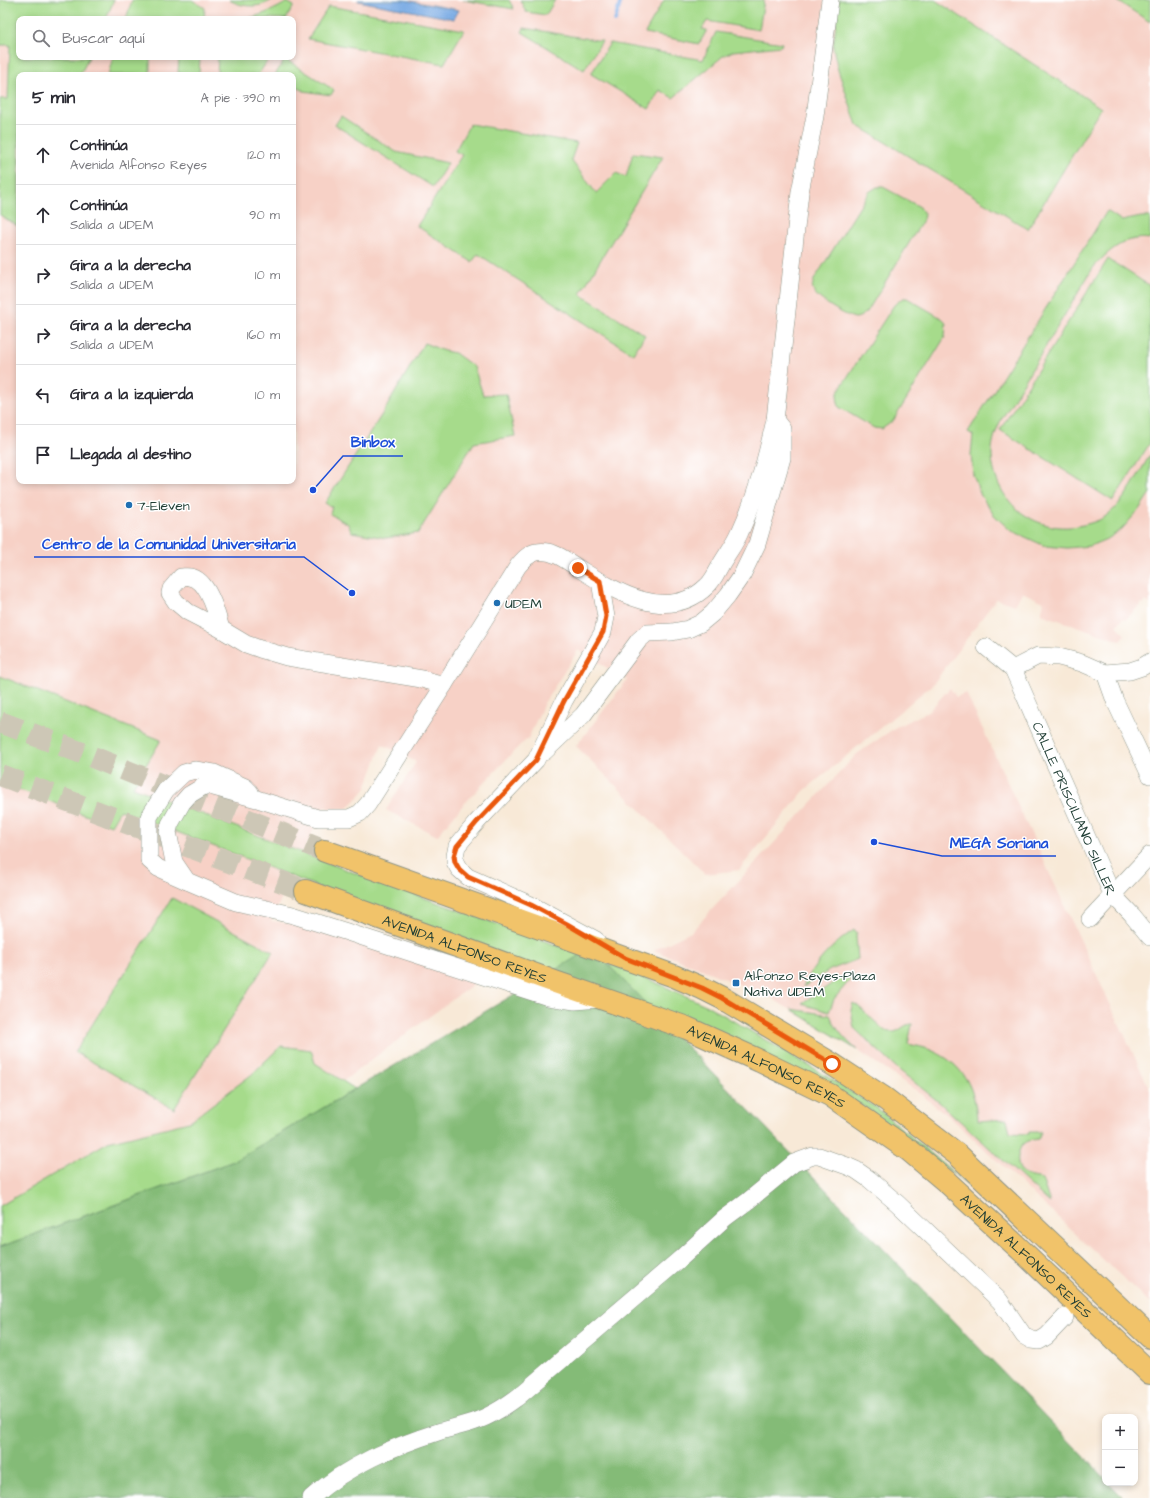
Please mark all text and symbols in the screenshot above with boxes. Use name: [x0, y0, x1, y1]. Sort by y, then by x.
search box: [16, 16, 296, 60]
icon: search: [30, 27, 52, 49]
text: Buscar aquí: [62, 28, 144, 49]
text: 5 min: [32, 86, 75, 110]
text: A pie · 390 m: [200, 89, 280, 107]
text: Continúa: [70, 135, 128, 156]
icon: ahead: [32, 144, 54, 166]
text: 120 m: [247, 146, 280, 164]
text: Avenida Alfonso Reyes: [70, 156, 207, 174]
text: Continúa: [70, 195, 128, 216]
icon: ahead: [32, 204, 54, 226]
text: 90 m: [249, 206, 280, 224]
text: Salida a UDEM: [70, 216, 153, 234]
text: Gira a la derecha: [70, 255, 191, 276]
icon: right: [32, 264, 54, 286]
text: 10 m: [255, 266, 280, 284]
text: Salida a UDEM: [70, 276, 153, 294]
text: Gira a la derecha: [70, 315, 191, 336]
icon: right: [32, 324, 54, 346]
text: 160 m: [247, 326, 280, 344]
text: Salida a UDEM: [70, 336, 153, 354]
icon: left: [32, 384, 54, 406]
text: Gira a la izquierda: [70, 384, 193, 405]
text: 10 m: [255, 386, 280, 404]
callout: Binbox: [343, 429, 403, 456]
text: Binbox: [351, 432, 396, 453]
icon: arrive: [32, 444, 54, 466]
text: Llegada al destino: [70, 444, 191, 465]
place label: 7-Eleven: [137, 496, 190, 516]
marker: 7-Eleven: [124, 500, 134, 510]
callout: Centro de la Comunidad Universitaria: [34, 530, 304, 557]
text: Centro de la Comunidad Universitaria: [42, 534, 296, 555]
route end: [569, 559, 587, 577]
place label: UDEM: [505, 594, 542, 614]
marker: UDEM: [492, 598, 502, 608]
street label: CALLE PRISCILIANO SILLER: [1026, 719, 1120, 899]
callout: MEGA Soriana: [942, 829, 1056, 856]
text: MEGA Soriana: [950, 833, 1049, 854]
street label: AVENIDA ALFONSO REYES: [379, 911, 550, 989]
place label: Alfonzo Reyes-Plaza Nativa UDEM: [744, 966, 875, 1002]
marker: Alfonzo Reyes-Plaza Nativa UDEM: [731, 978, 741, 988]
street label: AVENIDA ALFONSO REYES: [683, 1020, 849, 1114]
route start: [823, 1055, 841, 1073]
street label: AVENIDA ALFONSO REYES: [955, 1190, 1096, 1323]
map controls: [1102, 1414, 1138, 1486]
button: +: [1102, 1414, 1138, 1450]
button: −: [1102, 1450, 1138, 1486]

